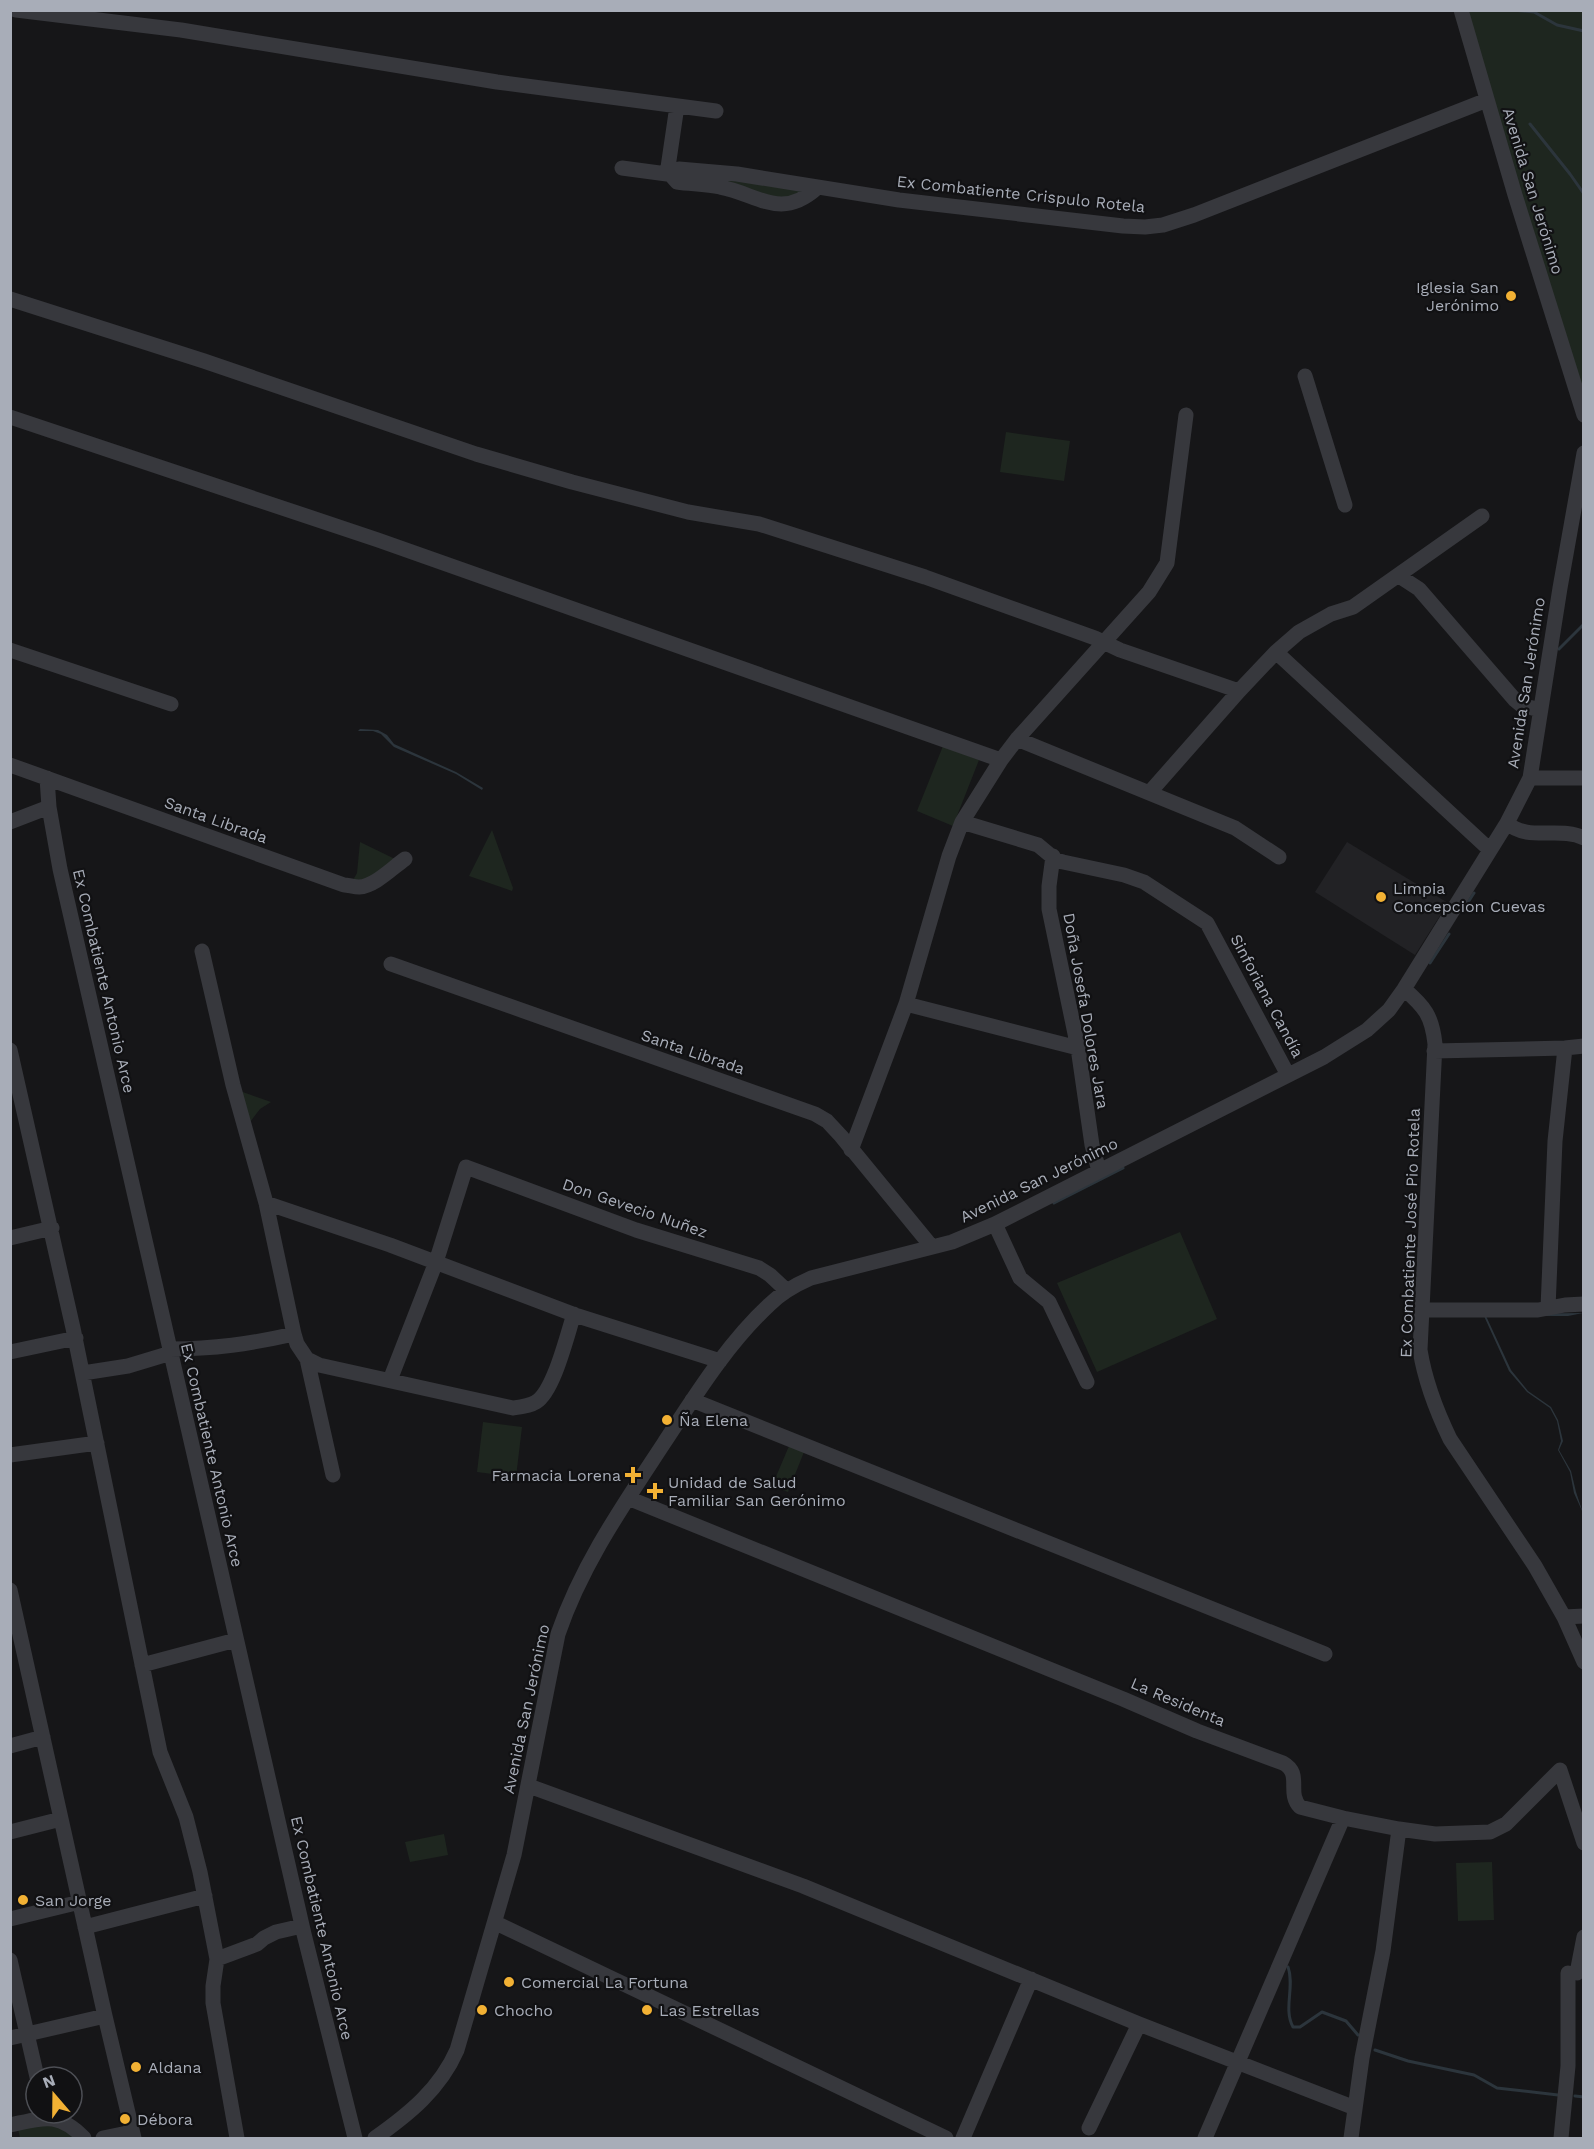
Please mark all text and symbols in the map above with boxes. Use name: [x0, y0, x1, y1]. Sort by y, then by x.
street label: Avenida San Jerónimo: [1499, 105, 1567, 277]
street label: Ex Combatiente Crispulo Rotela: [896, 172, 1146, 216]
place label: Iglesia San Jerónimo: [1416, 278, 1499, 315]
marker: Iglesia San Jerónimo: [1504, 289, 1518, 303]
street label: Avenida San Jerónimo: [1503, 596, 1549, 770]
street label: Santa Librada: [162, 793, 270, 847]
street label: Ex Combatiente Antonio Arce: [69, 867, 139, 1095]
place label: Limpia Concepcion Cuevas: [1393, 879, 1545, 916]
marker: Limpia Concepcion Cuevas: [1374, 890, 1388, 904]
street label: Doña Josefa Dolores Jara: [1059, 912, 1113, 1110]
street label: Sinforiana Candía: [1226, 931, 1308, 1061]
street label: Santa Librada: [639, 1025, 747, 1079]
street label: Ex Combatiente José Pio Rotela: [1396, 1108, 1424, 1358]
street label: Avenida San Jerónimo: [957, 1134, 1121, 1226]
street label: Don Gevecio Nuñez: [560, 1174, 710, 1242]
street label: Ex Combatiente Antonio Arce: [177, 1341, 247, 1569]
place label: Ña Elena: [679, 1411, 748, 1430]
marker: Ña Elena: [660, 1413, 674, 1427]
place label: Farmacia Lorena: [491, 1466, 621, 1485]
marker: Farmacia Lorena: [626, 1468, 640, 1482]
place label: Unidad de Salud Familiar San Gerónimo: [668, 1473, 846, 1510]
marker: Unidad de Salud Familiar San Gerónimo: [646, 1482, 664, 1500]
street label: Avenida San Jerónimo: [499, 1622, 553, 1796]
street label: La Residenta: [1128, 1674, 1228, 1730]
street label: Ex Combatiente Antonio Arce: [287, 1814, 357, 2042]
place label: San Jorge: [35, 1891, 112, 1910]
marker: San Jorge: [16, 1893, 30, 1907]
place label: Comercial La Fortuna: [521, 1973, 688, 1992]
marker: Comercial La Fortuna: [502, 1975, 516, 1989]
place label: Chocho: [494, 2001, 553, 2020]
place label: Las Estrellas: [659, 2001, 760, 2020]
marker: Chocho: [475, 2003, 489, 2017]
marker: Las Estrellas: [640, 2003, 654, 2017]
place label: Aldana: [148, 2058, 202, 2077]
marker: Aldana: [129, 2060, 143, 2074]
north arrow: [24, 2065, 84, 2125]
text: N: [40, 2070, 58, 2092]
place label: Débora: [137, 2110, 193, 2129]
marker: Débora: [118, 2112, 132, 2126]

